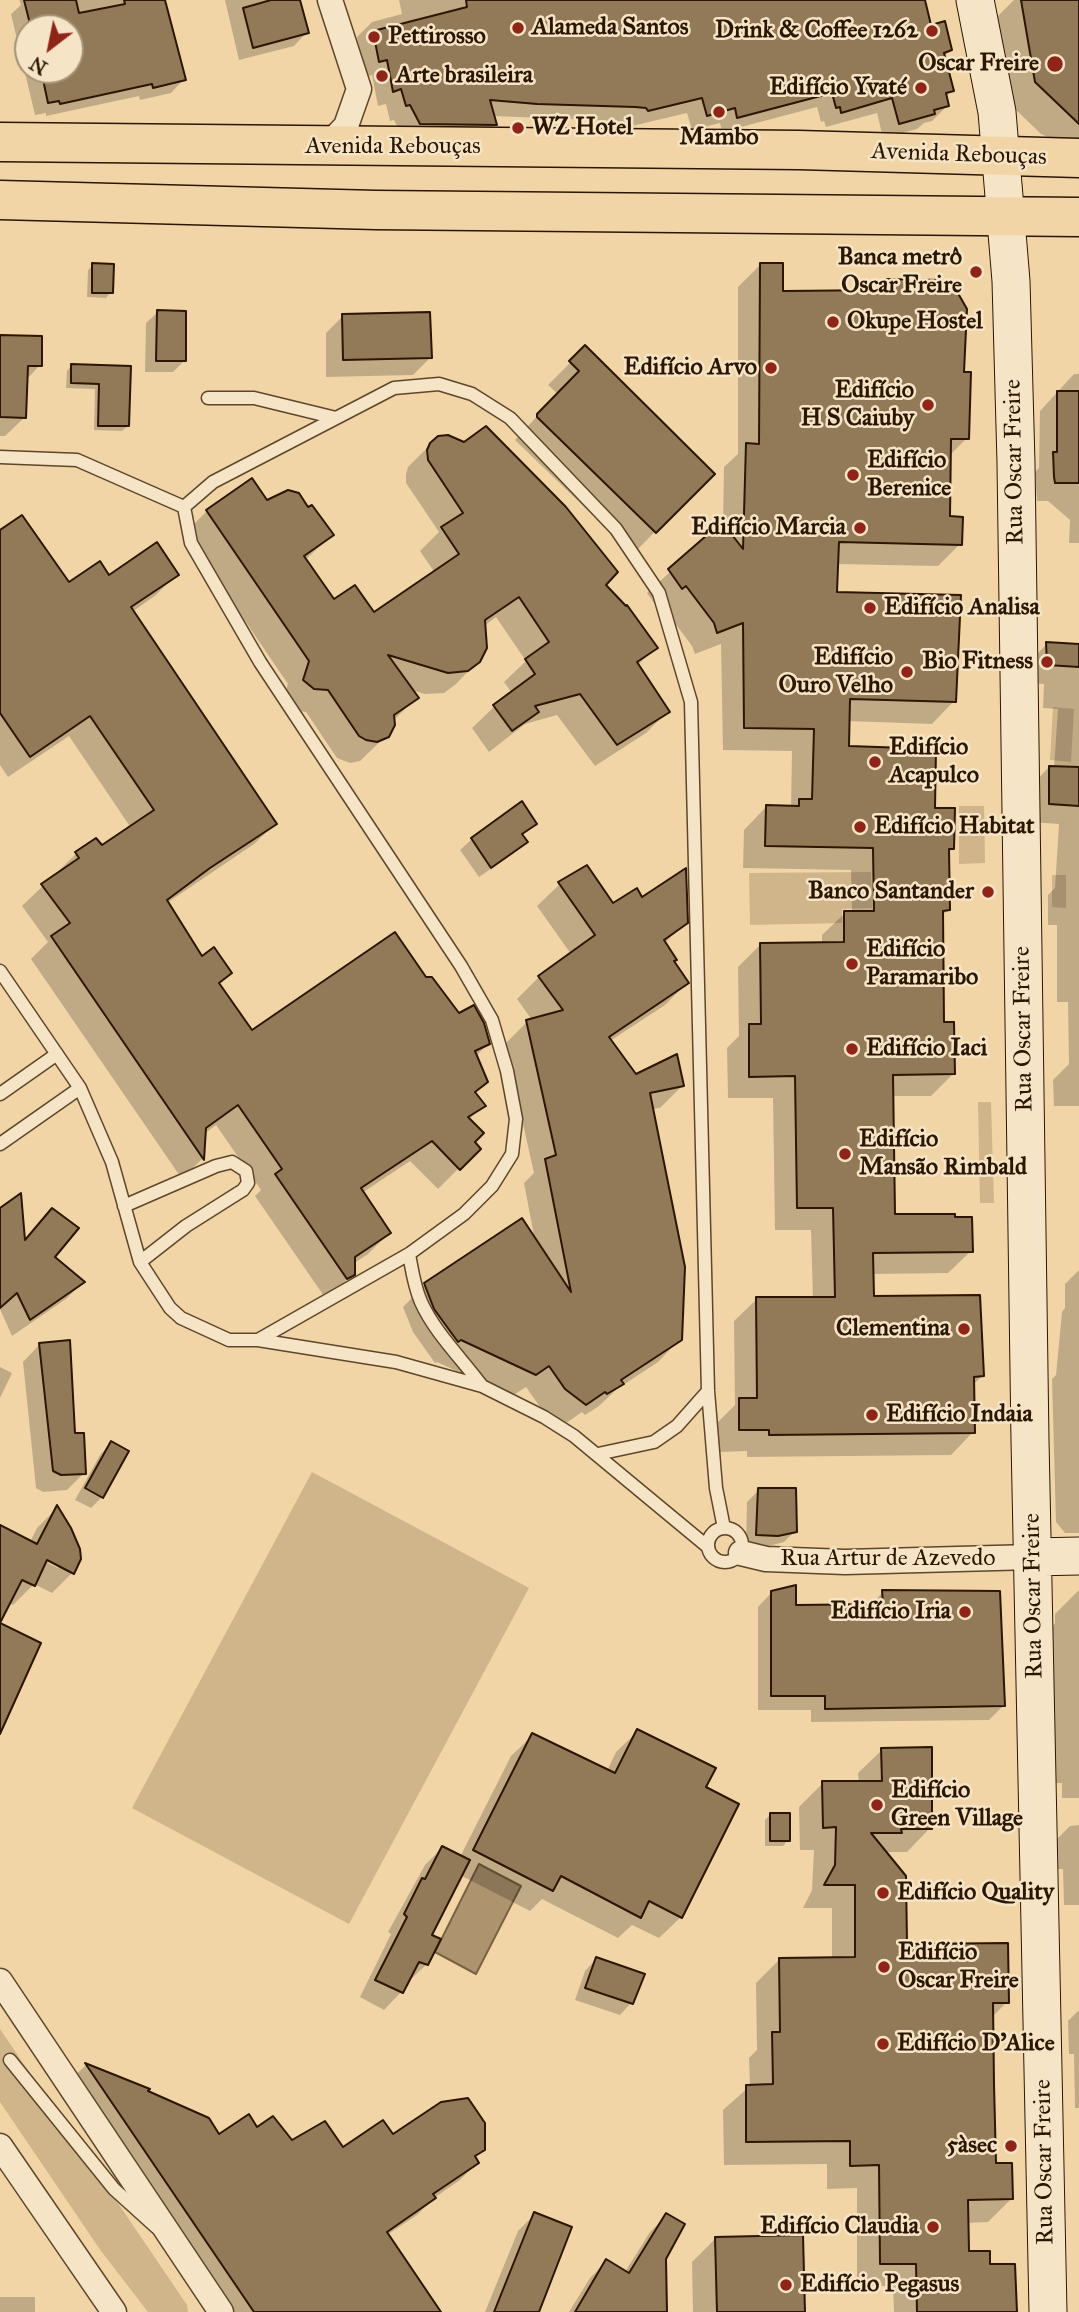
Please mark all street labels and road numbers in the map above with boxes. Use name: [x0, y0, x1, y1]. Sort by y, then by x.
street label: Avenida Rebouças: [305, 133, 481, 161]
street label: Avenida Rebouças: [871, 138, 1047, 172]
street label: Rua Oscar Freire: [999, 379, 1031, 545]
street label: Rua Oscar Freire: [1008, 946, 1040, 1112]
street label: Rua Oscar Freire: [1018, 1513, 1050, 1679]
street label: Rua Artur de Azevedo: [780, 1545, 996, 1573]
street label: Rua Oscar Freire: [1029, 2079, 1061, 2245]

